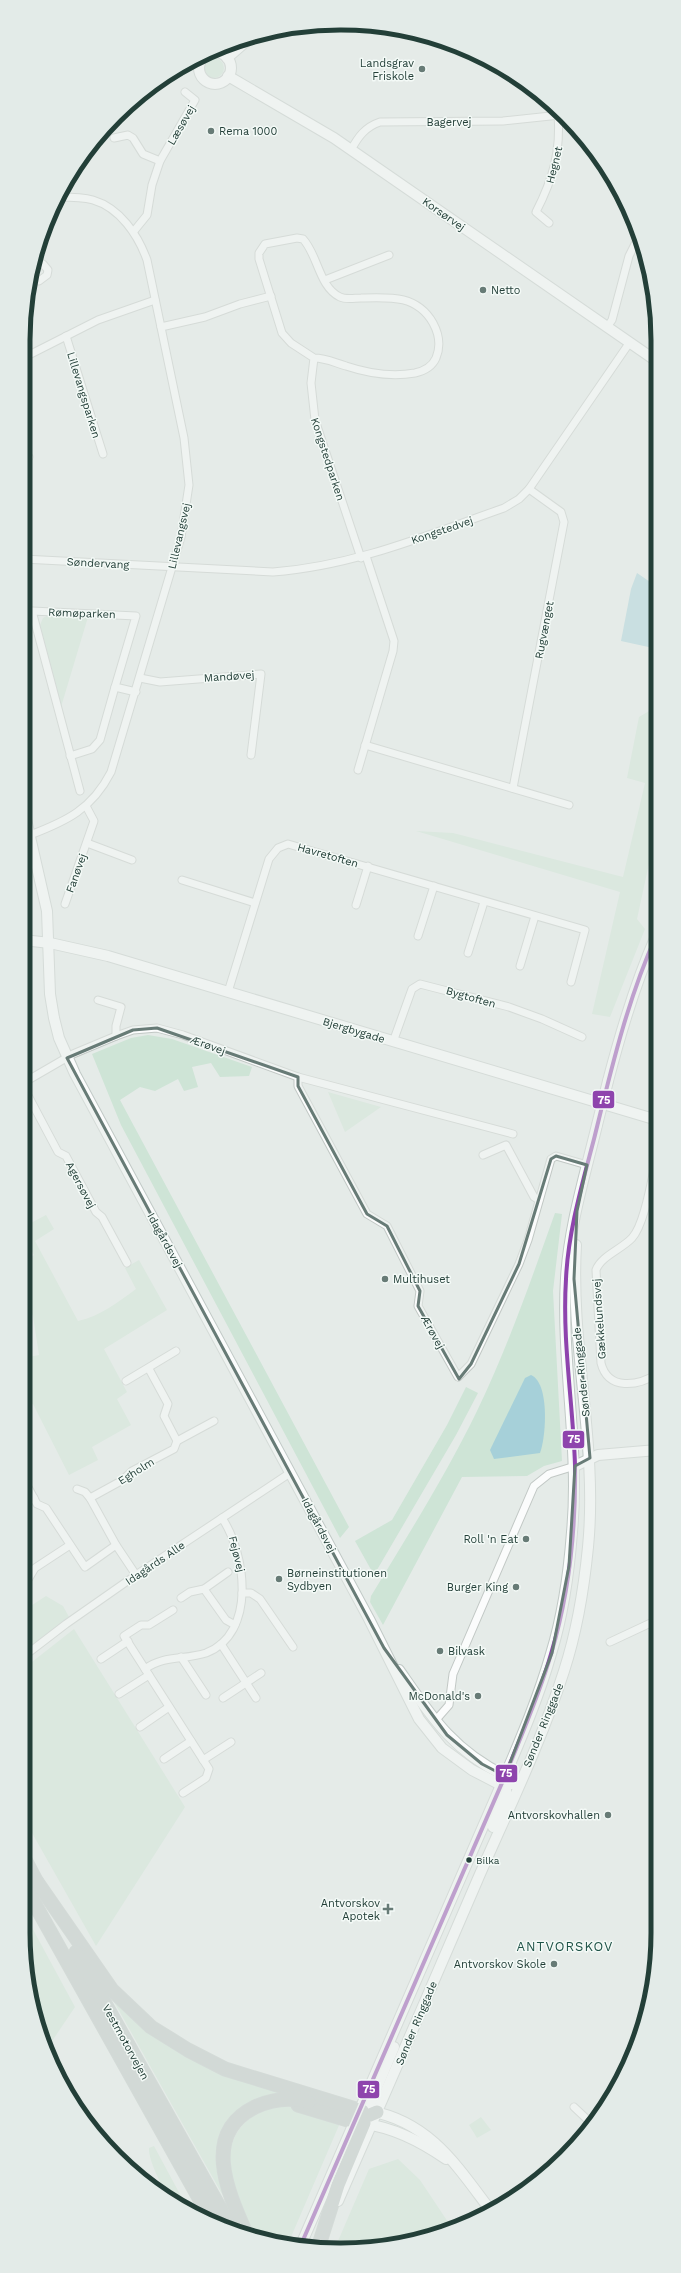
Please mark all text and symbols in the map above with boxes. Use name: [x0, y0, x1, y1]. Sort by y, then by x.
place label: Landsgrav Friskole: [360, 57, 414, 83]
marker: Landsgrav Friskole: [417, 64, 427, 74]
street label: Læsøvej: [165, 103, 198, 147]
street label: Bagervej: [426, 116, 472, 129]
place label: Rema 1000: [219, 125, 277, 138]
marker: Rema 1000: [206, 126, 216, 136]
street label: Hegnet: [544, 145, 565, 185]
street label: Korsørvej: [420, 195, 468, 234]
place label: Netto: [491, 284, 520, 297]
marker: Netto: [478, 285, 488, 295]
street label: Lillevangsparken: [64, 350, 103, 440]
street label: Kongstedparken: [308, 416, 347, 502]
street label: Lillevangsvej: [166, 502, 193, 570]
street label: Kongstedvej: [409, 514, 475, 547]
street label: Søndervang: [66, 555, 130, 572]
street label: Rugvænget: [533, 600, 557, 660]
street label: Rømøparken: [48, 606, 116, 621]
street label: Mandøvej: [203, 668, 255, 685]
street label: Havretoften: [296, 841, 360, 870]
street label: Fanøvej: [63, 852, 90, 895]
street label: Bygtoften: [444, 984, 497, 1011]
street label: Bjergbygade: [321, 1015, 386, 1046]
street label: Ærøvej: [189, 1033, 227, 1058]
line badge: 75: [592, 1090, 615, 1109]
text: 75: [598, 1094, 610, 1107]
street label: Agersøvej: [63, 1160, 98, 1211]
street label: Idagårdsvej: [144, 1211, 185, 1270]
place label: Multihuset: [393, 1273, 450, 1286]
marker: Multihuset: [380, 1274, 390, 1284]
street label: Gækkelundsvej: [590, 1278, 609, 1360]
street label: Ærøvej: [418, 1313, 447, 1351]
street label: Sønder Ringgade: [570, 1327, 593, 1417]
line badge: 75: [562, 1430, 585, 1449]
text: 75: [568, 1433, 580, 1446]
street label: Egholm: [116, 1455, 157, 1488]
street label: Idagårdsvej: [299, 1496, 338, 1555]
place label: Roll 'n Eat: [463, 1533, 518, 1546]
marker: Roll 'n Eat: [521, 1534, 531, 1544]
street label: Fejøvej: [226, 1535, 247, 1574]
street label: Idagårds Alle: [123, 1539, 188, 1588]
place label: Børneinstitutionen Sydbyen: [287, 1567, 387, 1593]
marker: Børneinstitutionen Sydbyen: [274, 1574, 284, 1584]
place label: Burger King: [447, 1581, 508, 1594]
marker: Burger King: [511, 1582, 521, 1592]
place label: Bilvask: [448, 1645, 485, 1658]
marker: Bilvask: [435, 1646, 445, 1656]
street label: Sønder Ringgade: [521, 1681, 566, 1769]
place label: McDonald's: [408, 1690, 470, 1703]
marker: McDonald's: [473, 1691, 483, 1701]
line badge: 75: [495, 1764, 518, 1783]
text: 75: [500, 1767, 512, 1780]
place label: Antvorskovhallen: [508, 1809, 600, 1822]
marker: Antvorskovhallen: [603, 1810, 613, 1820]
marker: Bilka: [464, 1855, 474, 1865]
place label: Bilka: [476, 1855, 500, 1866]
place label: Antvorskov Apotek: [321, 1897, 380, 1923]
marker: Antvorskov Apotek: [383, 1904, 393, 1914]
district label: ANTVORSKOV: [517, 1939, 613, 1954]
place label: Antvorskov Skole: [454, 1958, 546, 1971]
marker: Antvorskov Skole: [549, 1959, 559, 1969]
street label: Sønder Ringgade: [393, 1979, 440, 2067]
street label: Vestmotorvejen: [99, 2002, 152, 2082]
line badge: 75: [357, 2080, 380, 2099]
text: 75: [363, 2083, 375, 2096]

